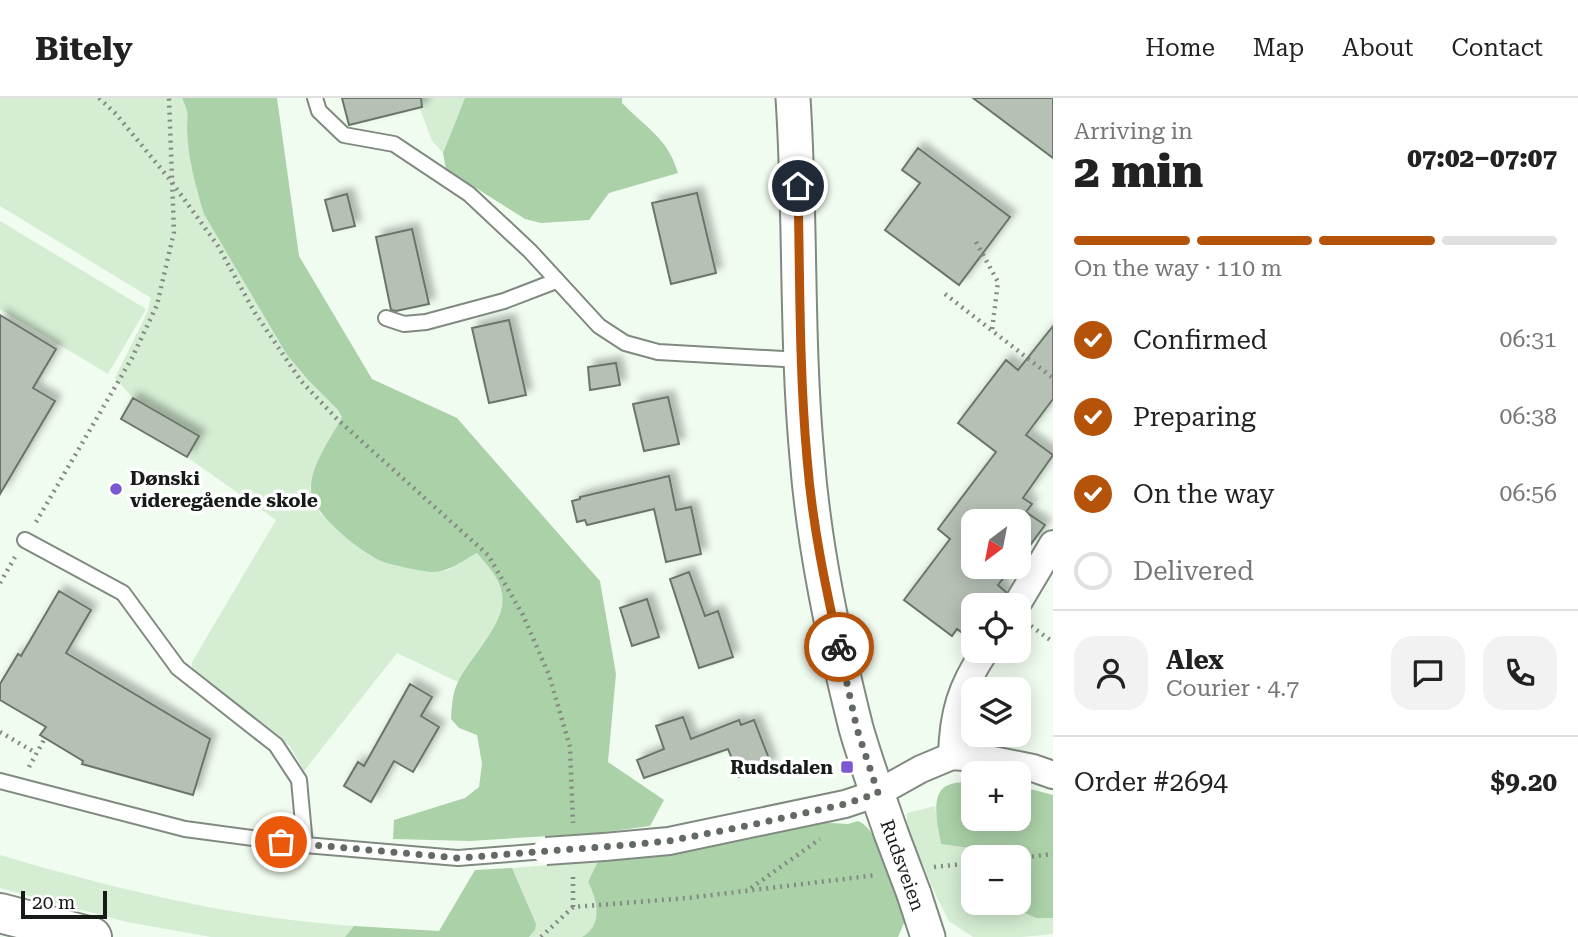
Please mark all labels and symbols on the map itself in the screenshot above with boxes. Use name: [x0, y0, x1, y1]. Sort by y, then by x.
pin: [768, 156, 828, 216]
place label: Dønski videregående skole: [130, 467, 318, 512]
marker: Dønski videregående skole: [108, 481, 124, 497]
north arrow: [961, 509, 1031, 579]
courier: [804, 612, 874, 682]
place label: Rudsdalen: [730, 756, 833, 779]
marker: Rudsdalen: [839, 759, 855, 775]
pin: [251, 812, 311, 872]
street label: Rudsveien: [875, 816, 930, 914]
scale bar: [21, 888, 107, 920]

